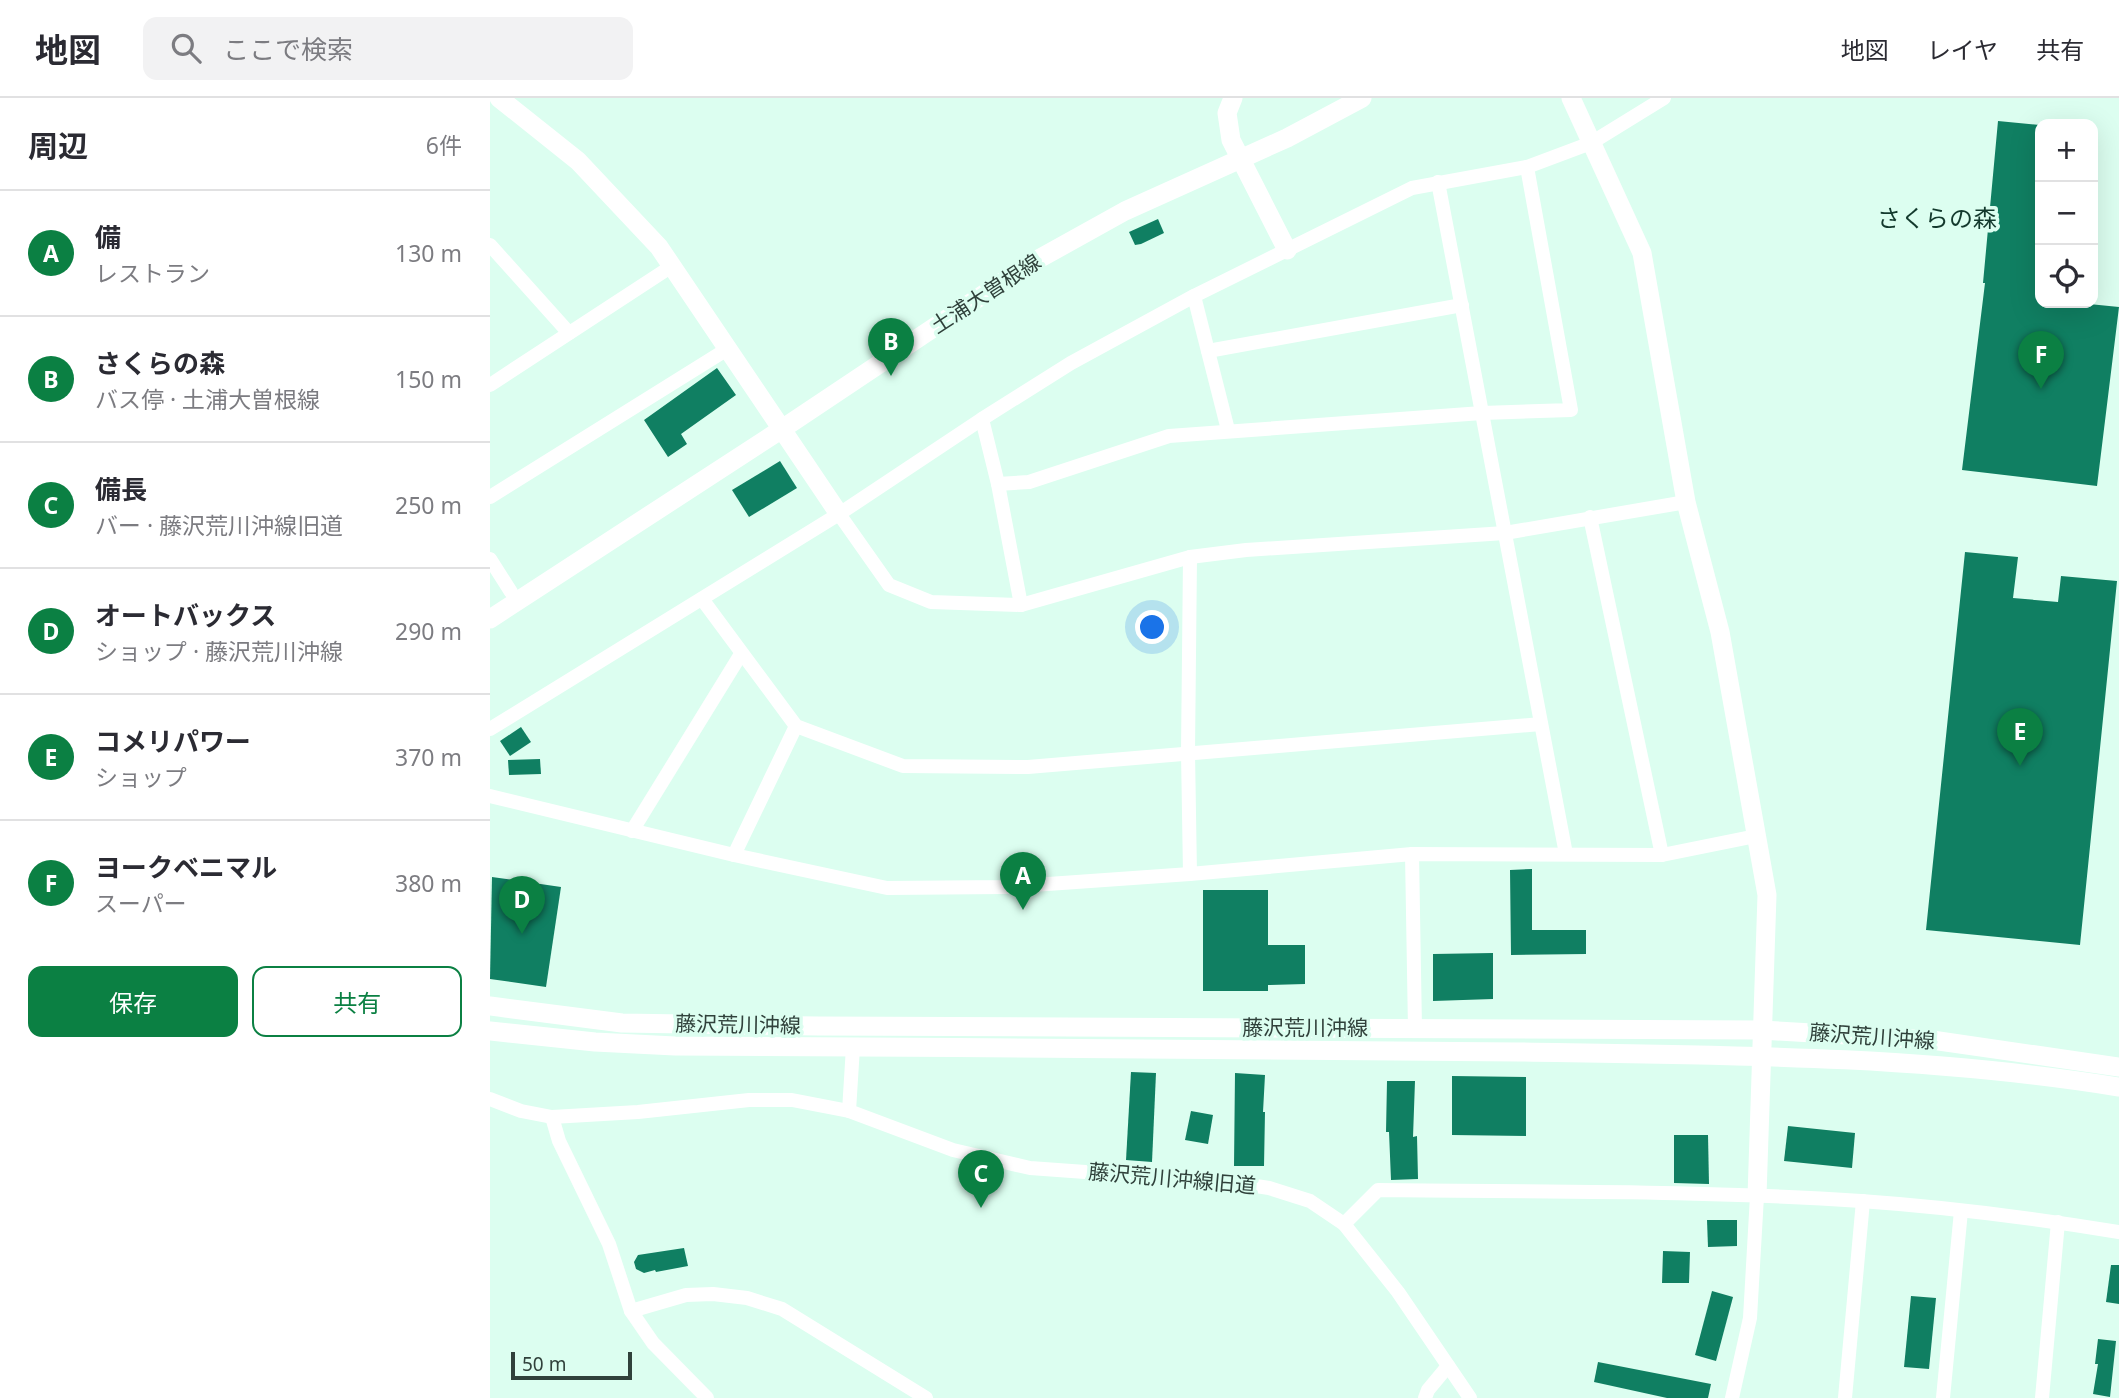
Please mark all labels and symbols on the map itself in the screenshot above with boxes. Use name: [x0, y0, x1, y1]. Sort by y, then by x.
district label: さくらの森: [1877, 201, 1997, 234]
street label: 土浦大曽根線: [925, 247, 1046, 339]
pin: B: [868, 318, 914, 376]
pin: F: [2018, 331, 2064, 389]
your location: [1135, 610, 1169, 644]
pin: E: [1997, 708, 2043, 766]
pin: A: [1000, 852, 1046, 910]
pin: D: [499, 876, 545, 934]
street label: 藤沢荒川沖線: [675, 1009, 801, 1039]
street label: 藤沢荒川沖線: [1242, 1013, 1368, 1041]
street label: 藤沢荒川沖線: [1808, 1018, 1936, 1054]
pin: C: [958, 1150, 1004, 1208]
street label: 藤沢荒川沖線旧道: [1087, 1157, 1257, 1199]
scale bar: [511, 1349, 632, 1381]

